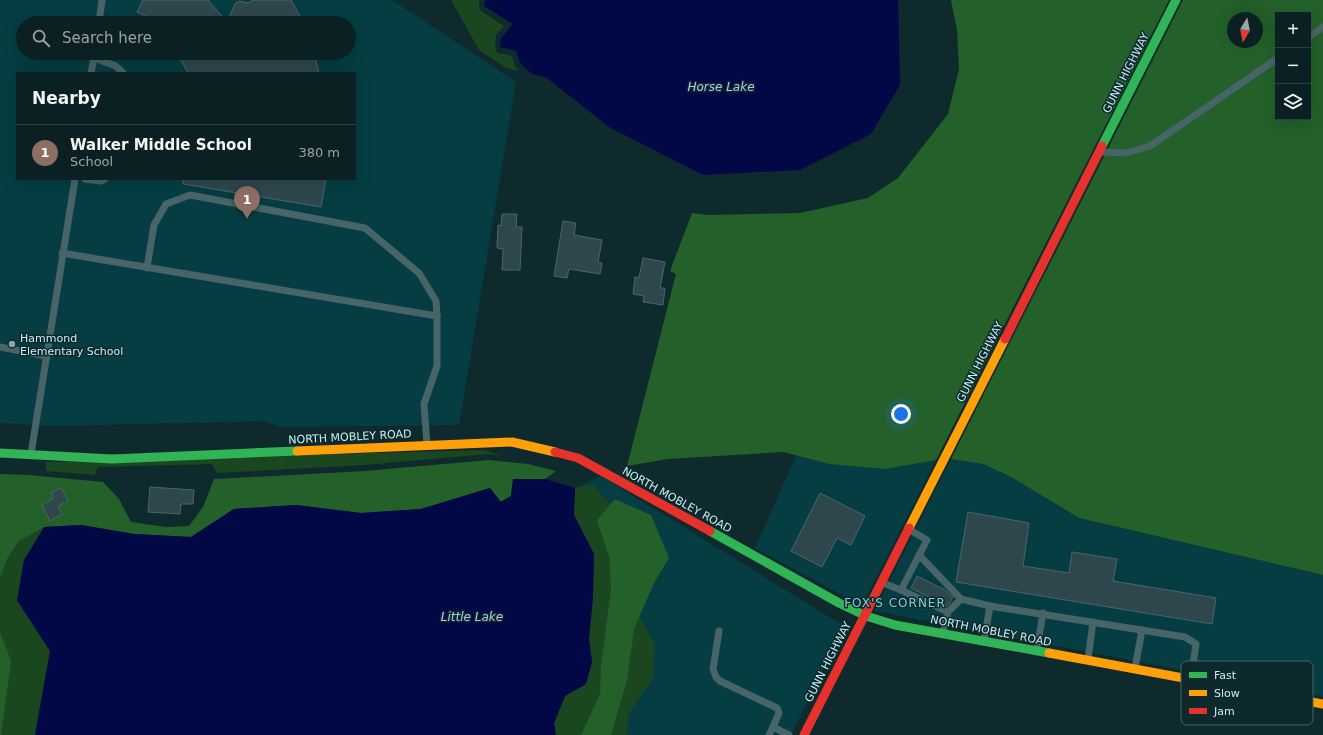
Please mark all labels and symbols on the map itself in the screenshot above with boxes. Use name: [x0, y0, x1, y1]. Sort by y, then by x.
north arrow: [1227, 12, 1263, 48]
street label: GUNN HIGHWAY: [1100, 30, 1152, 115]
water label: Horse Lake: [687, 80, 755, 94]
pin: 1: [234, 186, 260, 219]
street label: GUNN HIGHWAY: [954, 319, 1006, 404]
place label: Hammond Elementary School: [20, 332, 123, 358]
marker: Hammond Elementary School: [7, 339, 17, 349]
your location: [891, 404, 911, 424]
street label: NORTH MOBLEY ROAD: [288, 427, 412, 447]
street label: NORTH MOBLEY ROAD: [620, 464, 734, 536]
district label: FOX'S CORNER: [844, 596, 946, 610]
water label: Little Lake: [441, 610, 503, 624]
street label: NORTH MOBLEY ROAD: [929, 613, 1053, 649]
street label: GUNN HIGHWAY: [802, 619, 854, 704]
legend: [1181, 661, 1313, 725]
text: Fast: [1214, 669, 1237, 682]
text: Slow: [1214, 687, 1240, 700]
text: Jam: [1213, 705, 1235, 718]

